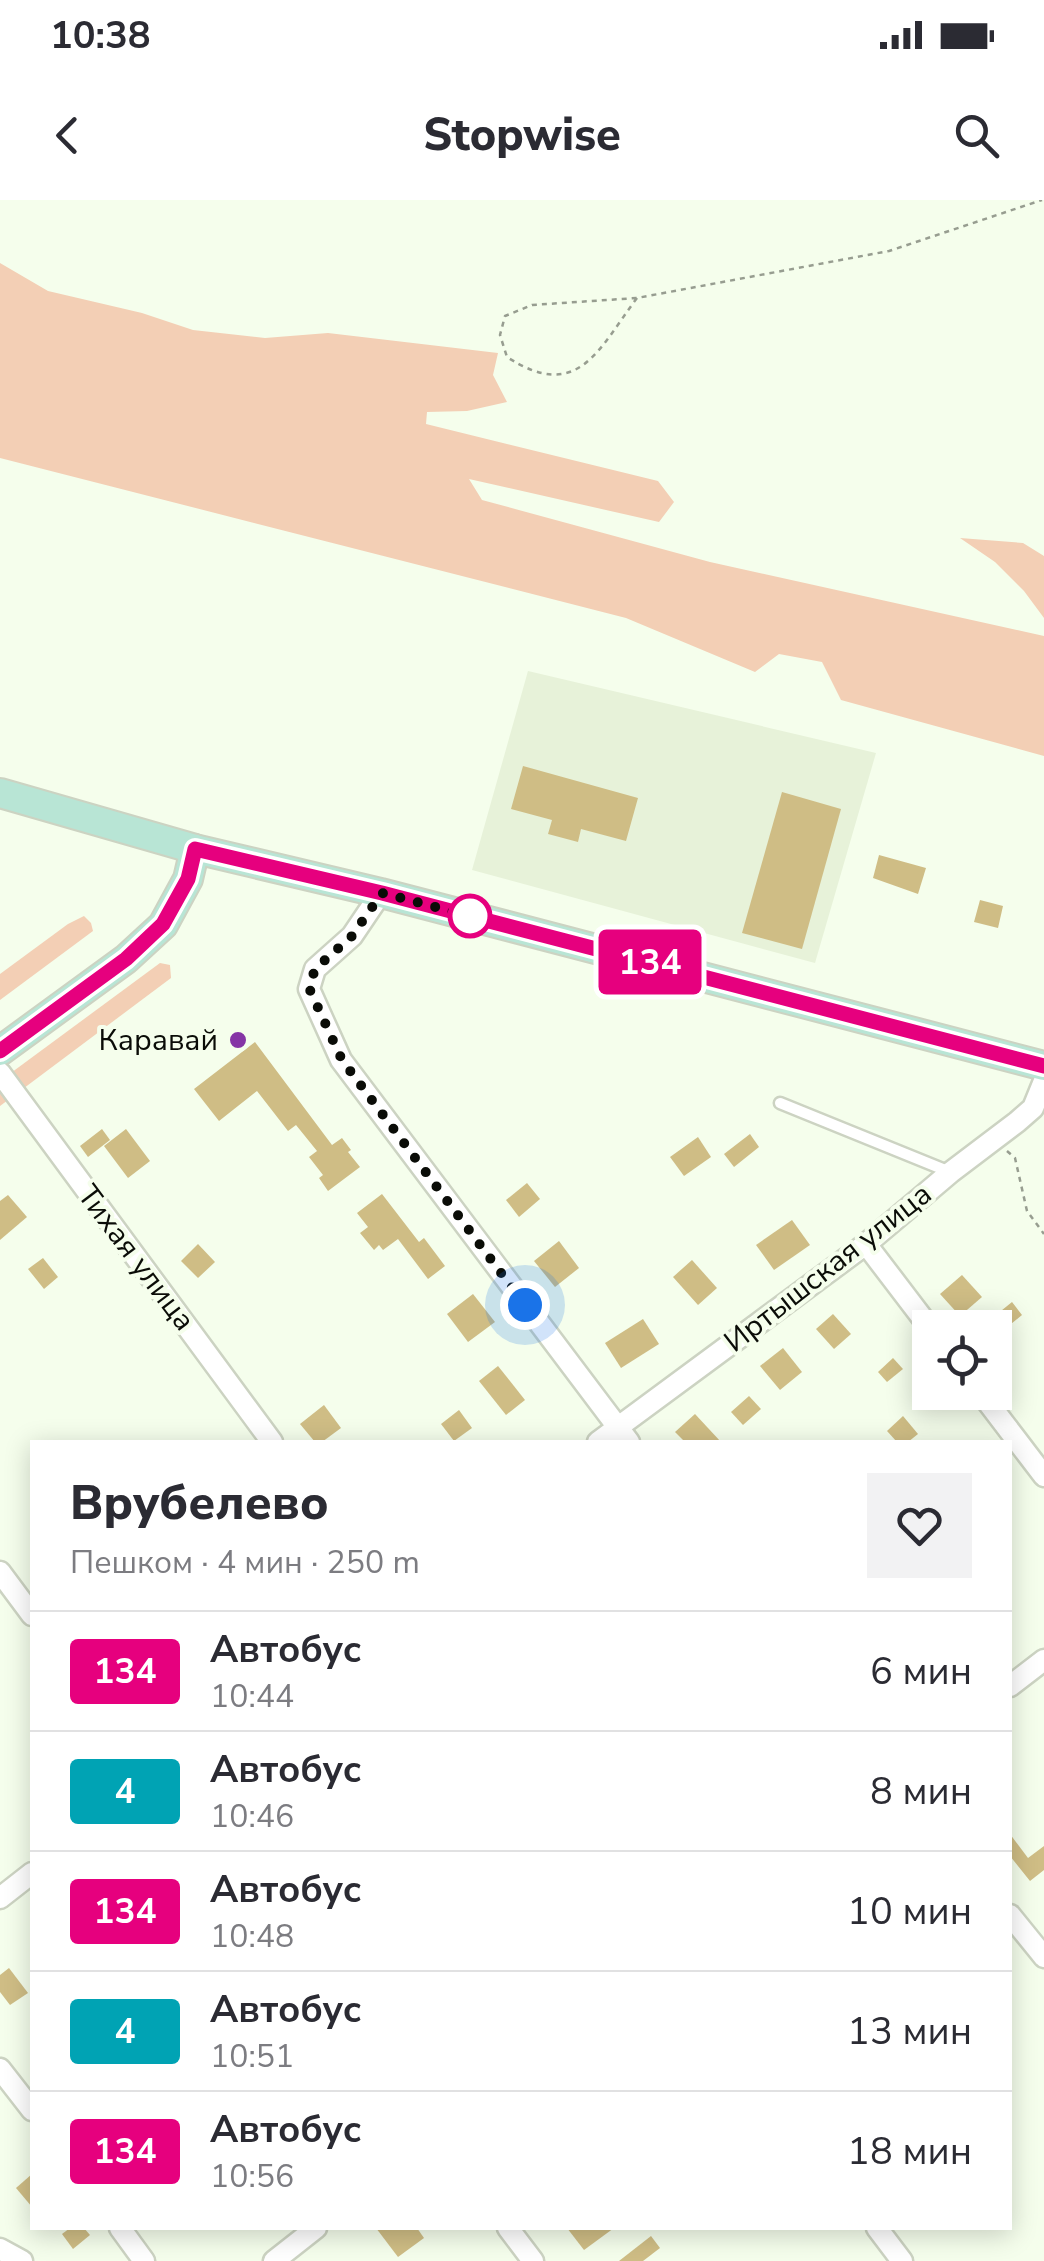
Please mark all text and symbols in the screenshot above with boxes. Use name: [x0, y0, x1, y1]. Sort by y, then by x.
text: 10:38: [50, 10, 151, 61]
text: Stopwise: [423, 105, 621, 166]
icon: back: [40, 108, 95, 163]
icon: search: [949, 108, 1004, 163]
unlabelled marker: [449, 895, 491, 937]
line badge: 134: [592, 930, 708, 994]
text: 134: [618, 939, 682, 986]
place label: Каравай: [99, 1020, 218, 1061]
marker: Каравай: [227, 1029, 249, 1051]
street label: Иртышская улица: [716, 1174, 940, 1362]
street label: Тихая улица: [68, 1177, 204, 1339]
your location: [500, 1280, 550, 1330]
map controls: [912, 1310, 1012, 1410]
button: locate: [912, 1310, 1012, 1410]
text: Врубелево: [70, 1470, 329, 1536]
button: heart: [867, 1473, 972, 1578]
text: Пешком · 4 мин · 250 m: [70, 1541, 420, 1584]
text: Автобус: [210, 1624, 361, 1675]
text: 6 мин: [870, 1646, 972, 1697]
text: 134: [93, 1648, 157, 1695]
text: 10:44: [210, 1675, 294, 1718]
text: Автобус: [210, 1744, 361, 1795]
text: 8 мин: [870, 1766, 972, 1817]
text: 4: [114, 1768, 136, 1815]
text: 10:46: [210, 1795, 294, 1838]
text: Автобус: [210, 1864, 361, 1915]
text: 10 мин: [847, 1886, 972, 1937]
text: 134: [93, 1888, 157, 1935]
text: 10:48: [210, 1915, 294, 1958]
text: Автобус: [210, 1984, 361, 2035]
text: 13 мин: [847, 2006, 972, 2057]
text: 4: [114, 2008, 136, 2055]
text: 10:51: [210, 2035, 294, 2078]
text: Автобус: [210, 2104, 361, 2155]
text: 18 мин: [847, 2126, 972, 2177]
text: 134: [93, 2128, 157, 2175]
text: 10:56: [210, 2155, 294, 2198]

